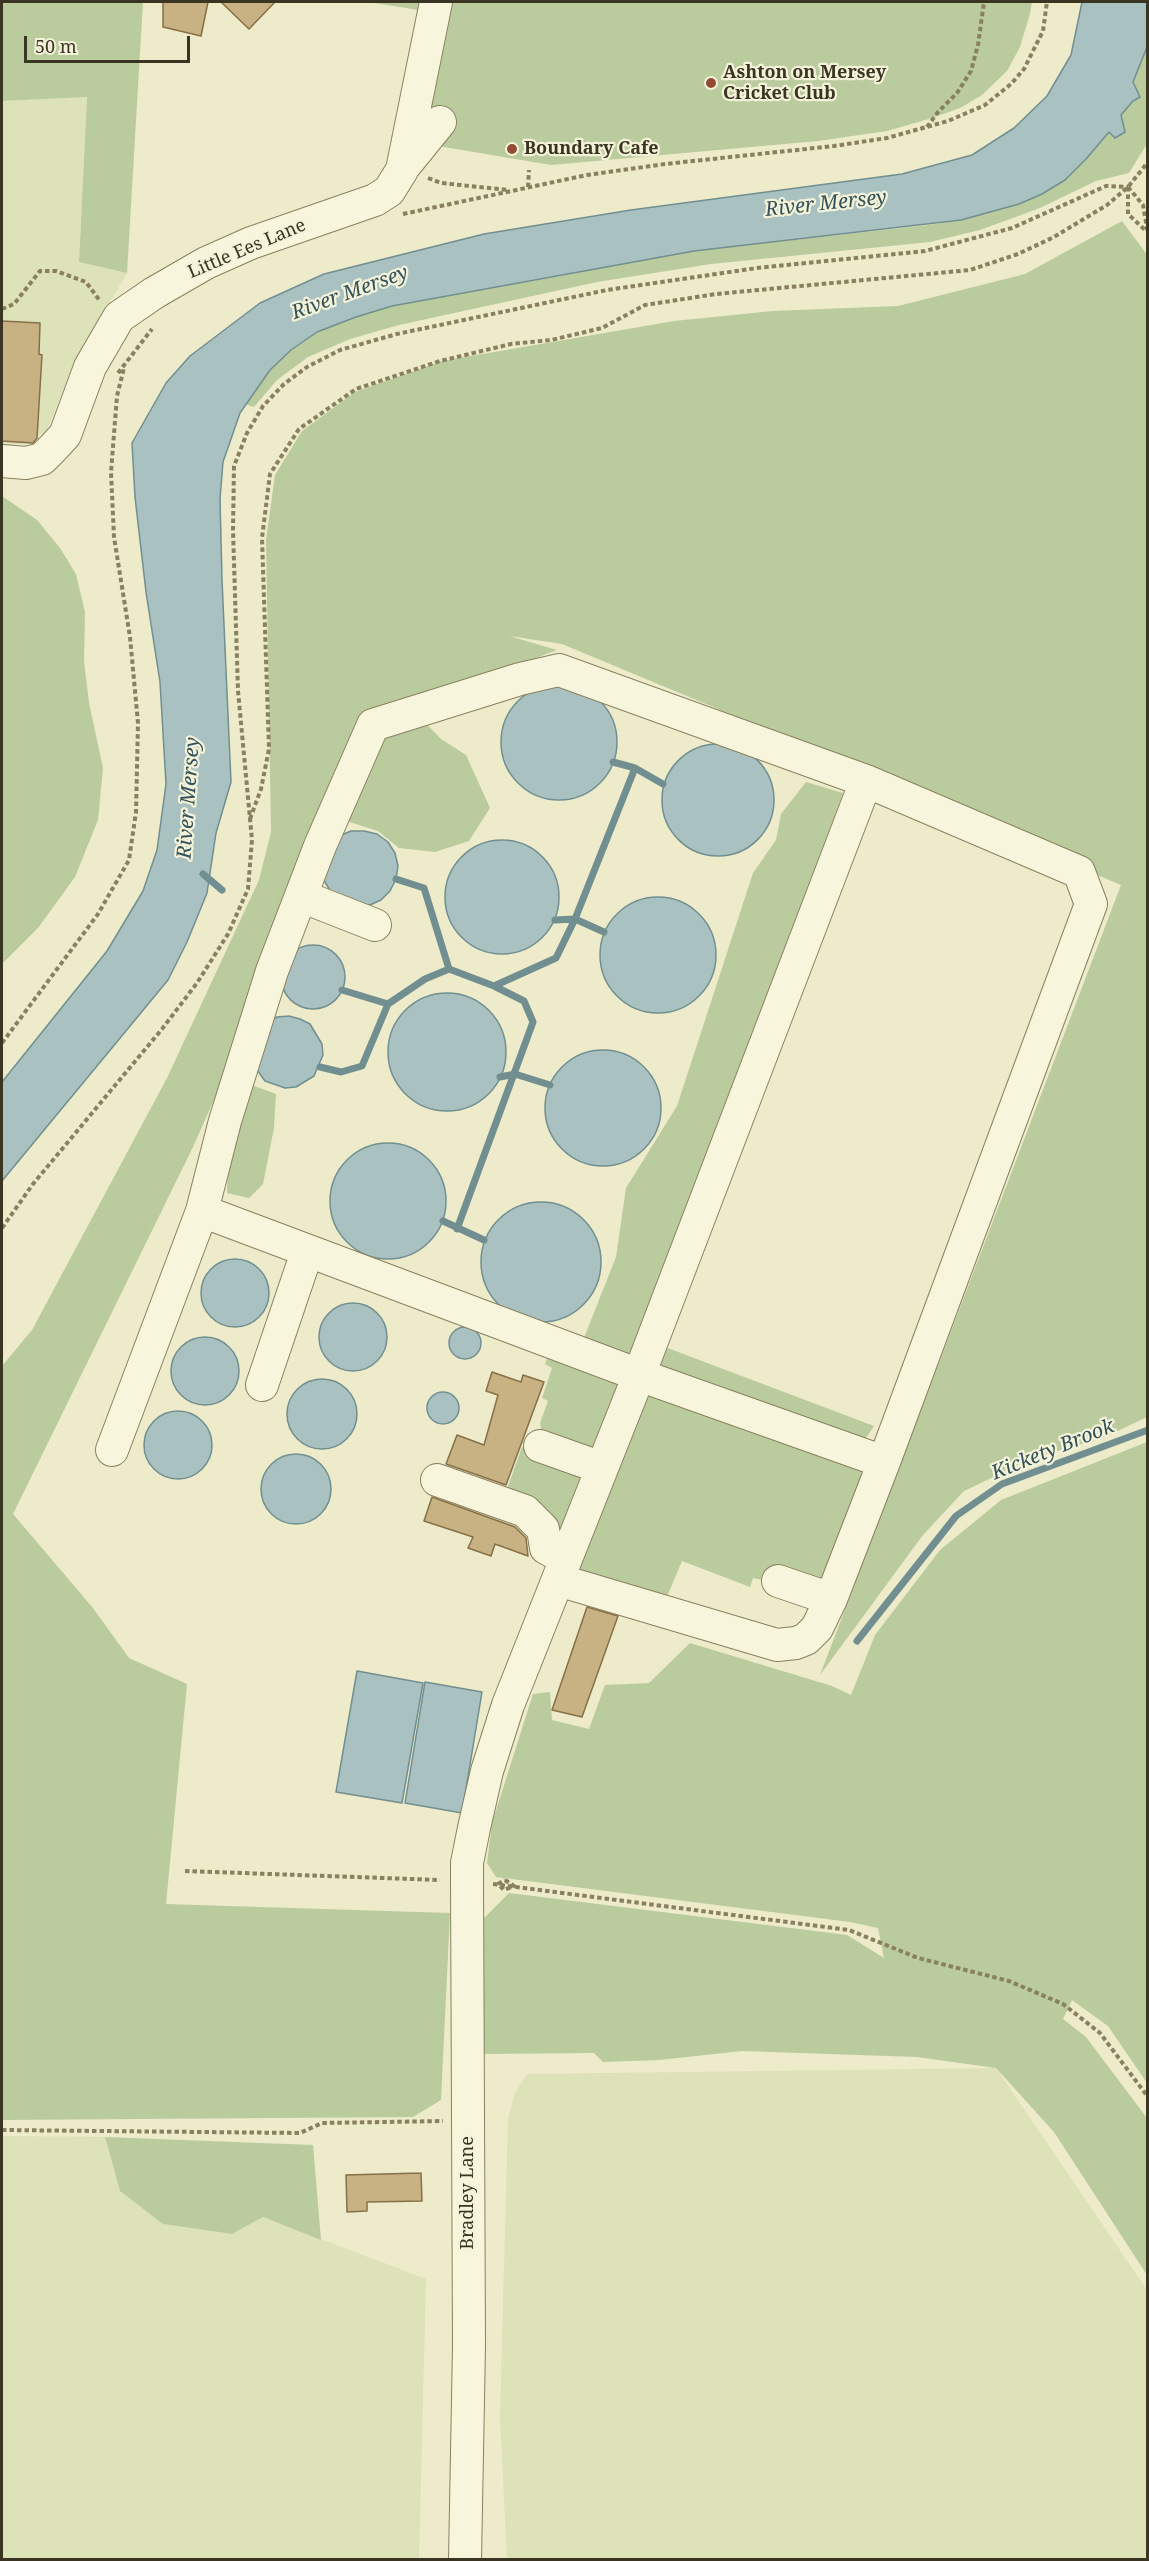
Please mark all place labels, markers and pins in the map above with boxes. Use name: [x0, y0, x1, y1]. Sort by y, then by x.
place label: Ashton on Mersey Cricket Club: [723, 62, 886, 104]
marker: Ashton on Mersey Cricket Club: [704, 76, 718, 90]
place label: Boundary Cafe: [524, 138, 659, 160]
marker: Boundary Cafe: [505, 142, 519, 156]

